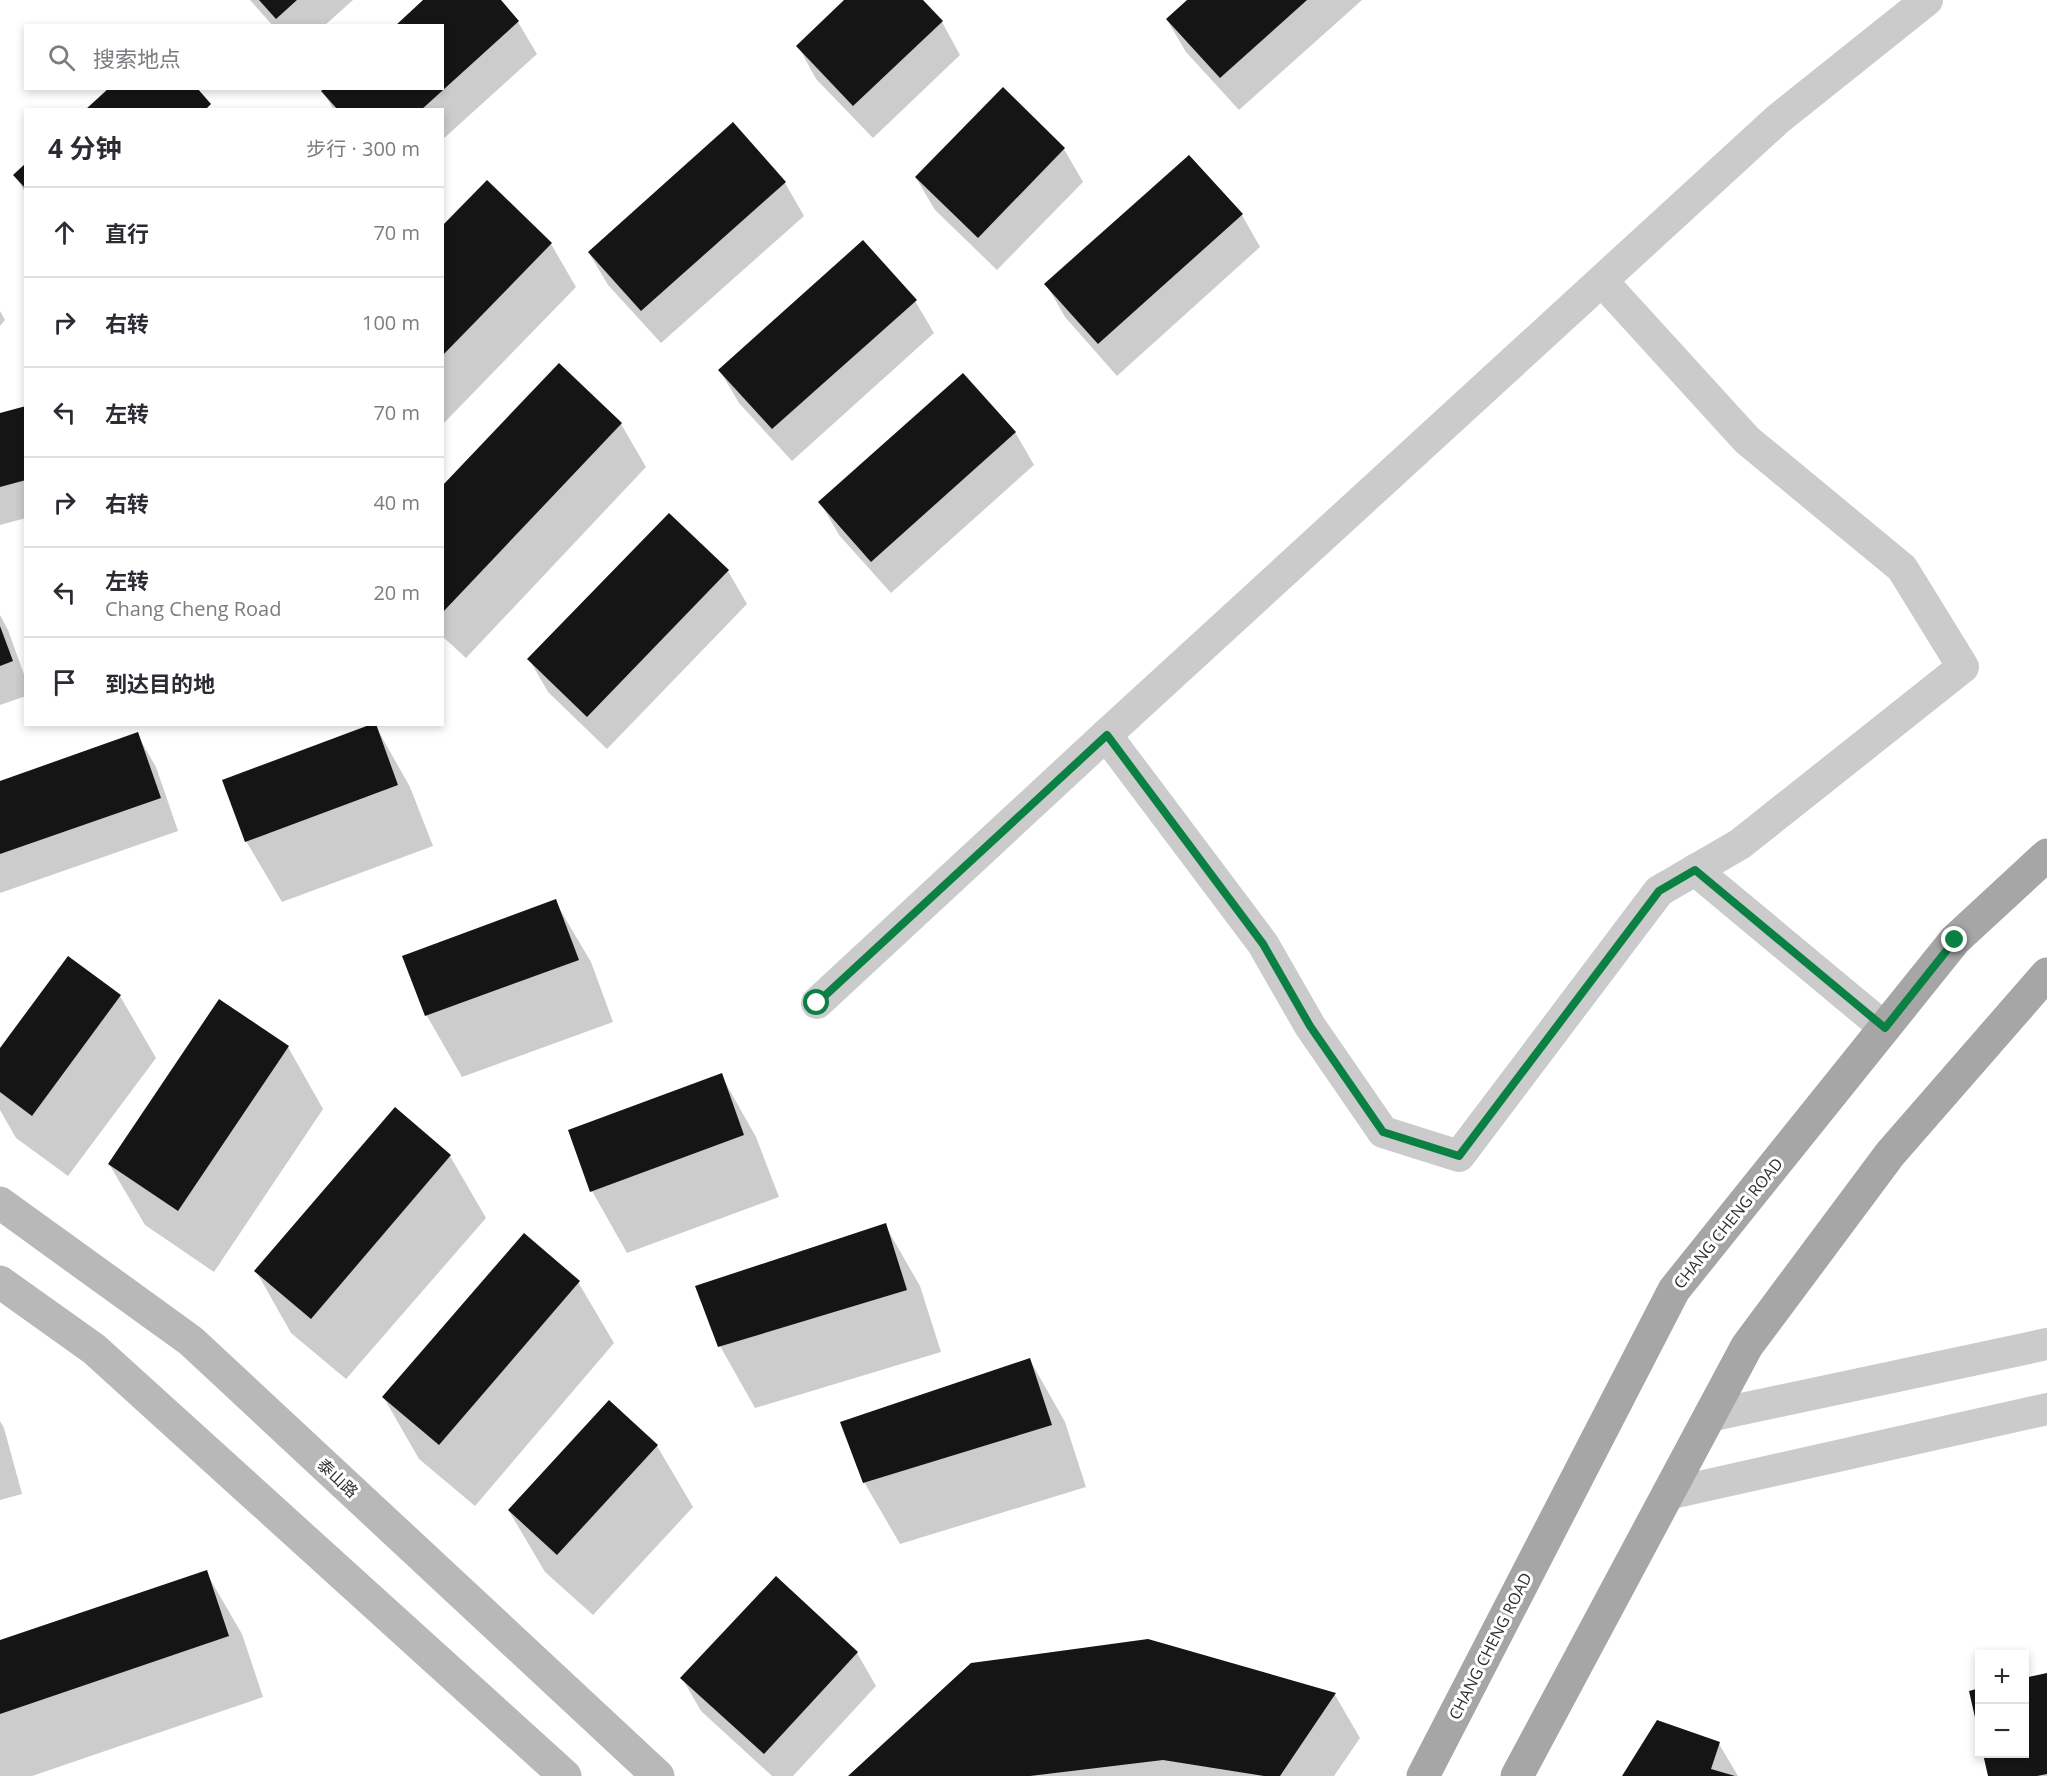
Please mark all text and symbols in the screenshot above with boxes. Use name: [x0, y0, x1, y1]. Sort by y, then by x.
search box: [24, 24, 444, 90]
icon: search: [45, 41, 78, 74]
text: 搜索地点: [93, 43, 181, 73]
text: 4 分钟: [48, 130, 122, 166]
text: 步行 · 300 m: [306, 135, 420, 162]
icon: ahead: [48, 216, 81, 249]
text: 直行: [105, 218, 149, 248]
text: 70 m: [373, 219, 420, 246]
icon: right: [48, 306, 81, 339]
text: 右转: [105, 308, 149, 338]
text: 100 m: [362, 309, 420, 336]
icon: left: [48, 396, 81, 429]
text: 左转: [105, 398, 149, 428]
text: 70 m: [373, 399, 420, 426]
icon: right: [48, 486, 81, 519]
text: 右转: [105, 488, 149, 518]
text: 40 m: [373, 489, 420, 516]
text: 左转: [105, 565, 149, 595]
icon: left: [48, 576, 81, 609]
text: 20 m: [373, 579, 420, 606]
text: Chang Cheng Road: [105, 595, 281, 622]
icon: arrive: [48, 666, 81, 699]
text: 到达目的地: [105, 668, 215, 698]
route end: [1941, 926, 1967, 952]
route start: [803, 989, 829, 1015]
street label: CHANG CHENG ROAD: [1668, 1153, 1788, 1293]
street label: 泰山路: [313, 1454, 363, 1502]
street label: CHANG CHENG ROAD: [1443, 1569, 1537, 1723]
map controls: [1975, 1650, 2029, 1758]
button: +: [1975, 1650, 2029, 1704]
button: −: [1975, 1704, 2029, 1758]

